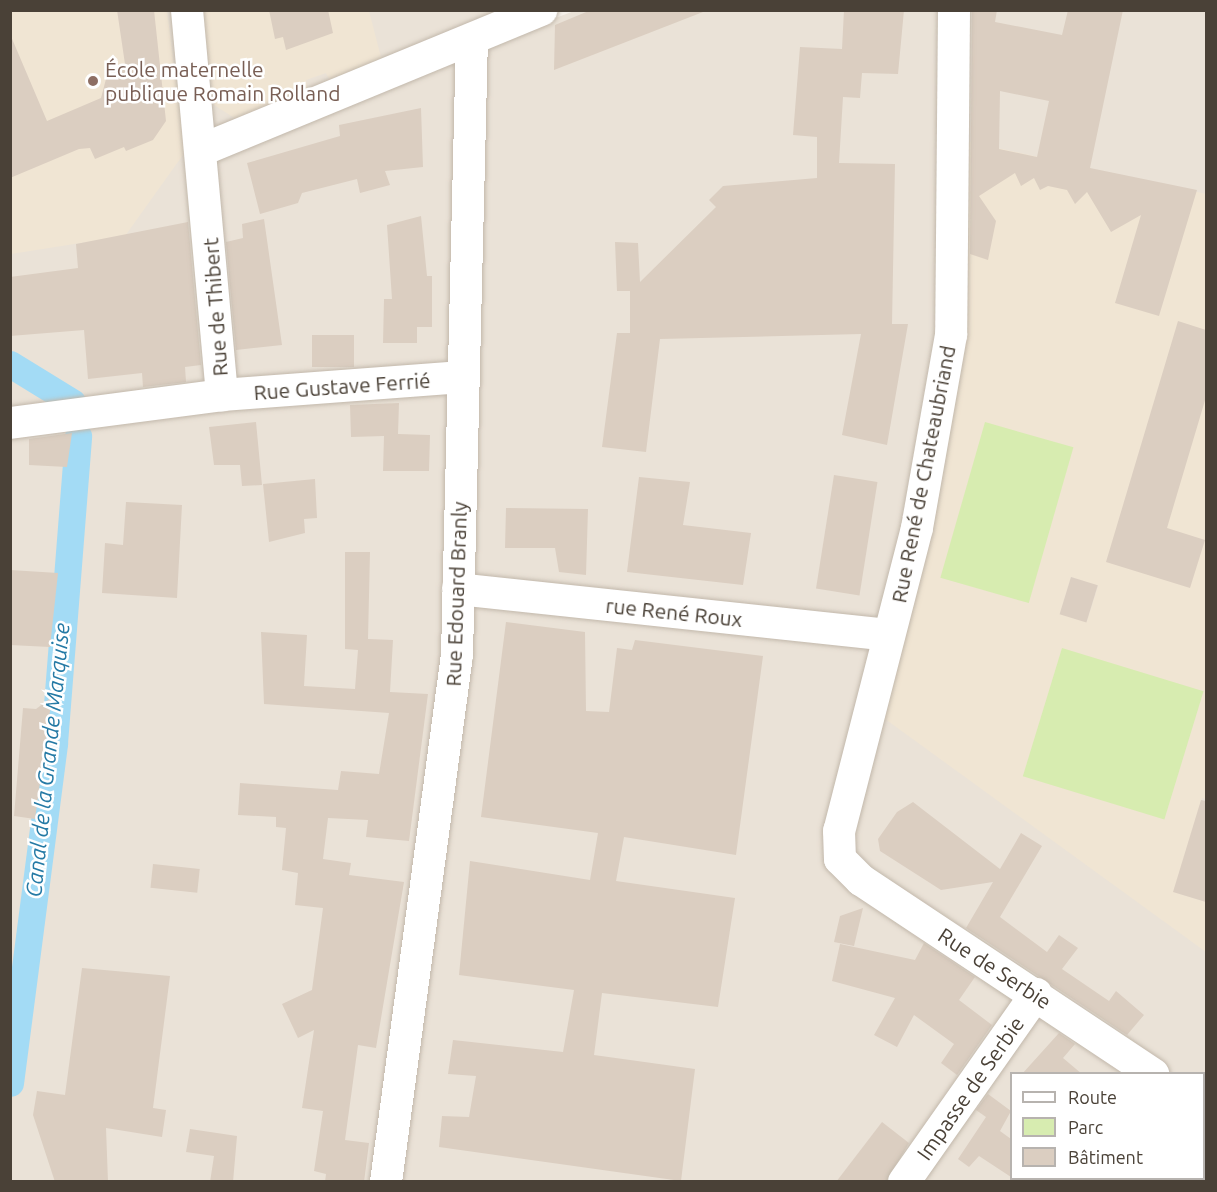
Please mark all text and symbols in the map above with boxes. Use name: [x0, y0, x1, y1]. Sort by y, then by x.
place label: École maternelle publique Romain Rolland: [105, 56, 340, 106]
marker: École maternelle publique Romain Rolland: [86, 74, 100, 88]
street label: Rue de Thibert: [198, 237, 232, 377]
street label: Rue René de Chateaubriand: [886, 343, 960, 605]
street label: Rue Gustave Ferrié: [253, 367, 431, 405]
street label: Rue Edouard Branly: [440, 501, 472, 687]
street label: rue René Roux: [604, 592, 744, 632]
water label: Canal de la Grande Marquise: [19, 622, 75, 898]
street label: Rue de Serbie: [934, 922, 1056, 1014]
street label: Impasse de Serbie: [911, 1011, 1029, 1165]
legend: [1010, 1072, 1205, 1180]
text: Route: [1068, 1087, 1117, 1107]
text: Parc: [1068, 1117, 1103, 1137]
text: Bâtiment: [1068, 1147, 1143, 1167]

